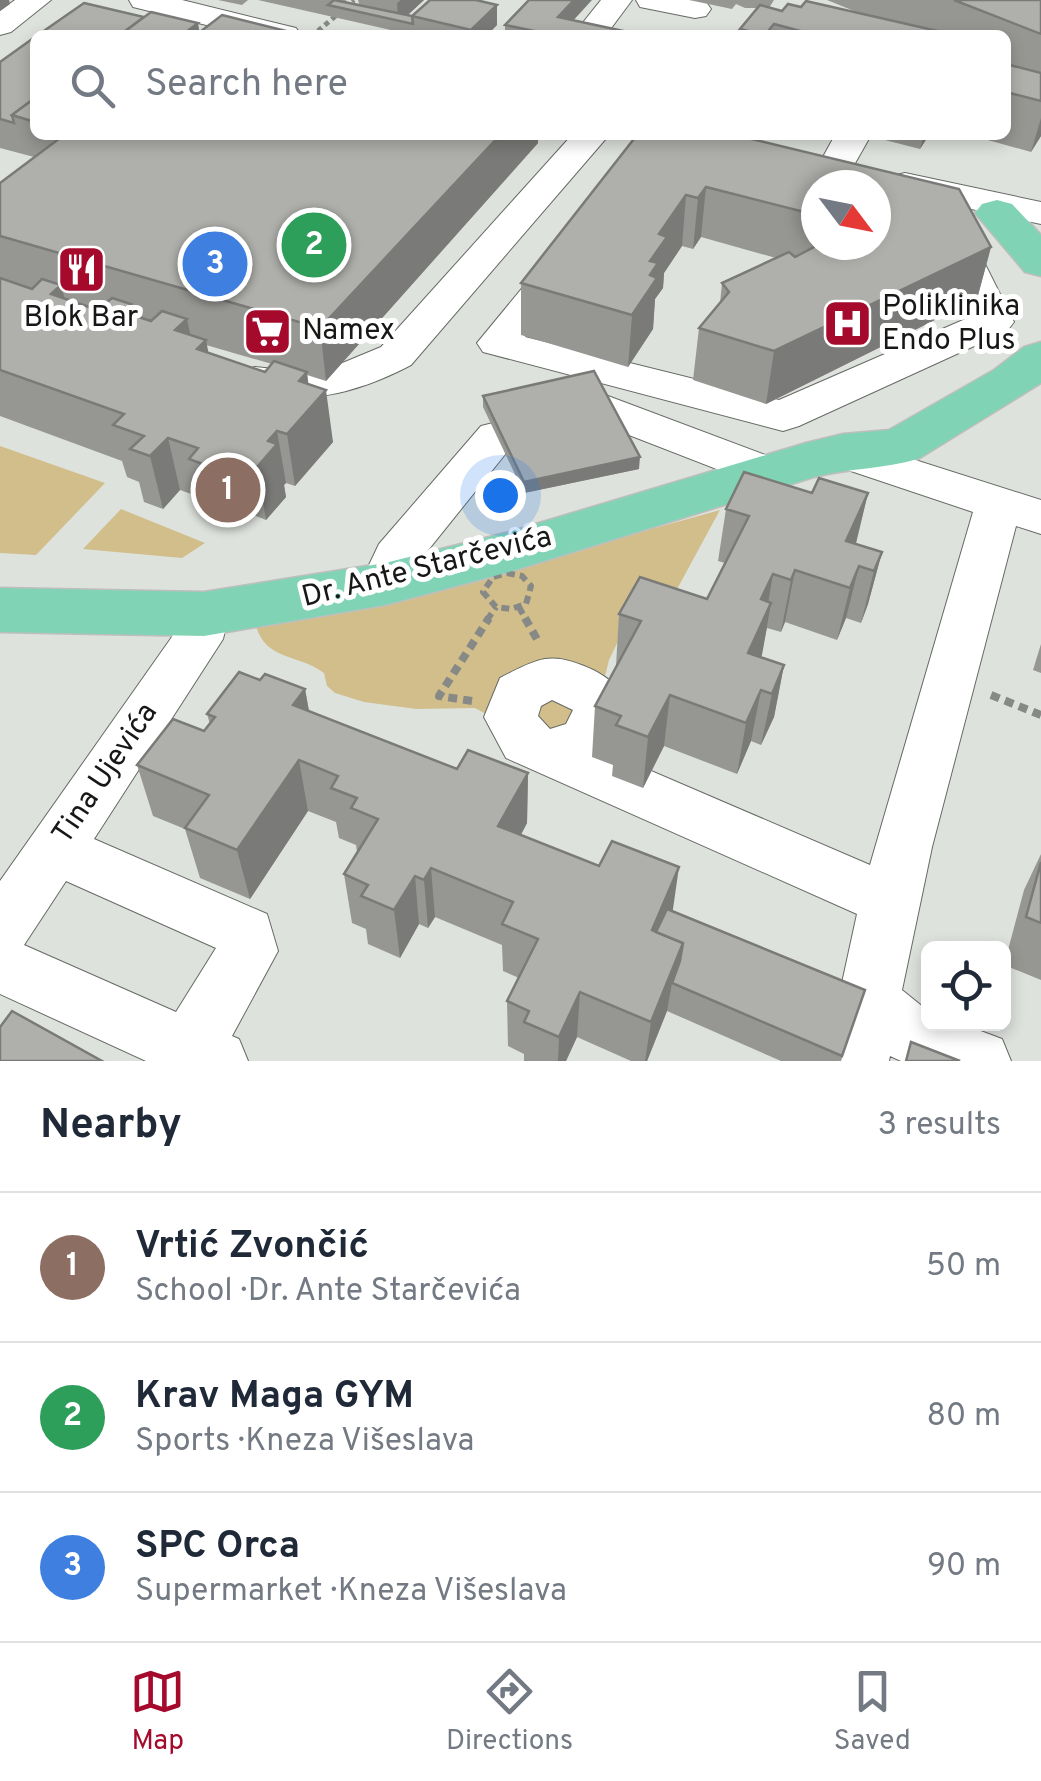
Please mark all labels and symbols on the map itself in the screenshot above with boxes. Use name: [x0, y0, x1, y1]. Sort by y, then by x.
north arrow: [801, 170, 891, 260]
pin: 2: [282, 208, 346, 282]
pin: 3: [182, 226, 248, 302]
restaurant icon: Blok Bar: [55, 243, 107, 295]
place label: Poliklinika Endo Plus: [882, 289, 1020, 360]
hospital icon: Poliklinika Endo Plus: [821, 298, 873, 350]
place label: Blok Bar: [23, 300, 139, 337]
supermarket icon: Namex: [241, 305, 293, 357]
place label: Namex: [302, 313, 395, 350]
pin: 1: [196, 452, 260, 528]
your location: [475, 470, 526, 521]
street label: Dr. Ante Starčevića: [298, 519, 556, 617]
street label: Tina Ujevića: [45, 696, 167, 852]

